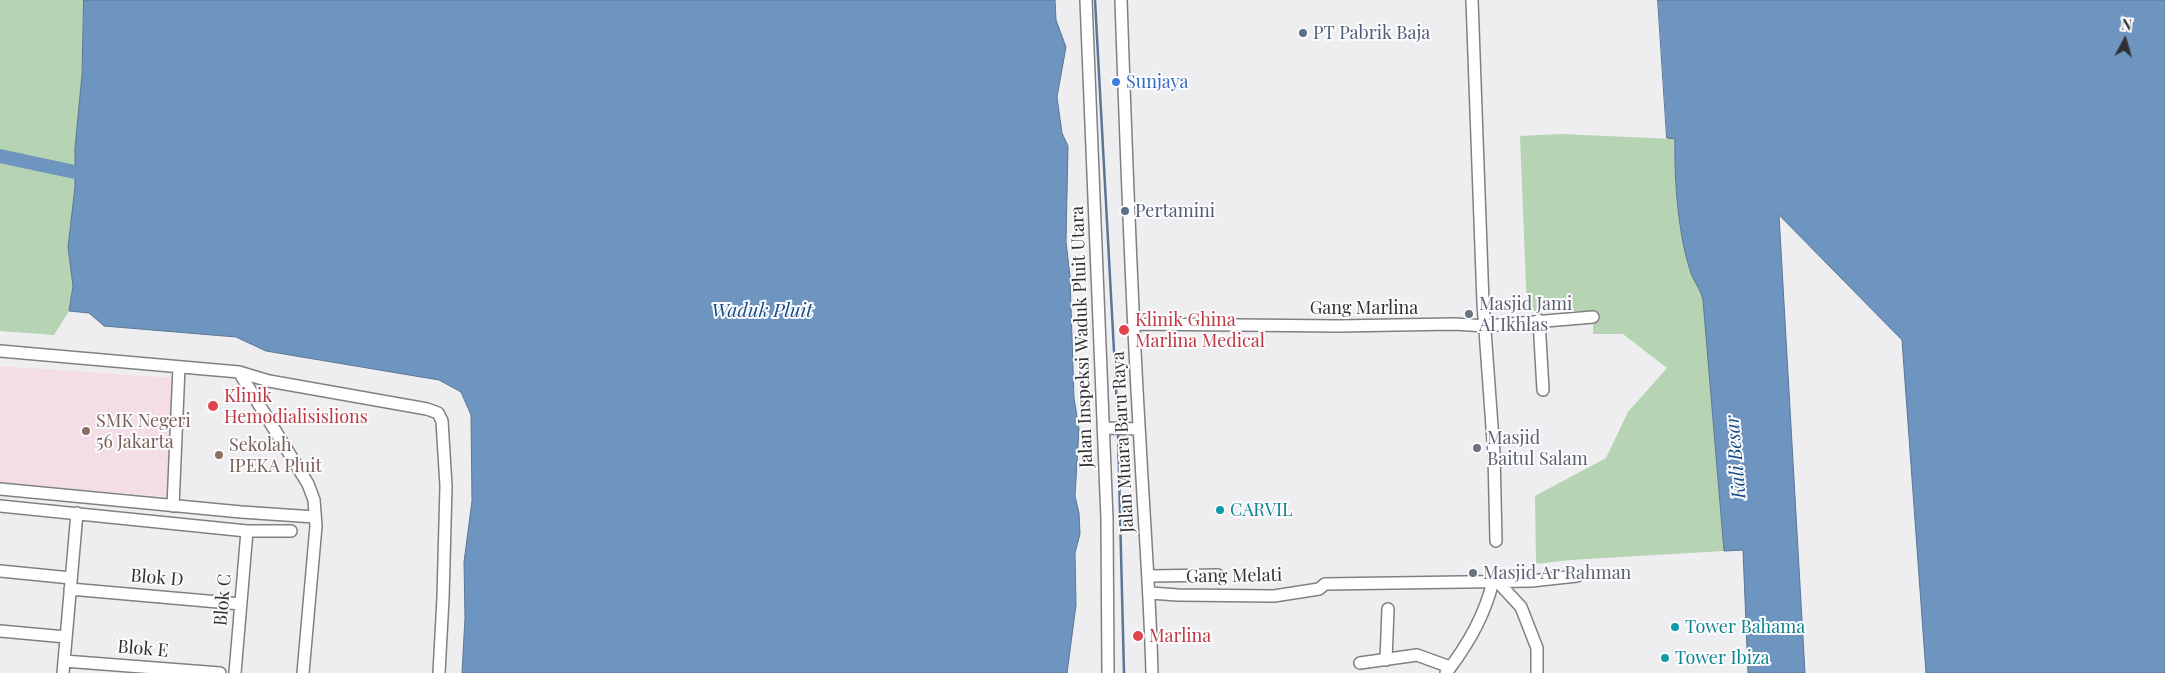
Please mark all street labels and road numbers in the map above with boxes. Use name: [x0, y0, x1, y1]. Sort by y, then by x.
street label: Jalan Inspeksi Waduk Pluit Utara: [1067, 206, 1097, 468]
street label: Gang Marlina: [1310, 297, 1418, 319]
street label: Jalan Muara Baru Raya: [1107, 351, 1139, 533]
street label: Gang Melati: [1186, 564, 1282, 588]
street label: Blok D: [130, 565, 184, 591]
street label: Blok C: [210, 573, 236, 627]
street label: Blok E: [117, 636, 169, 662]

